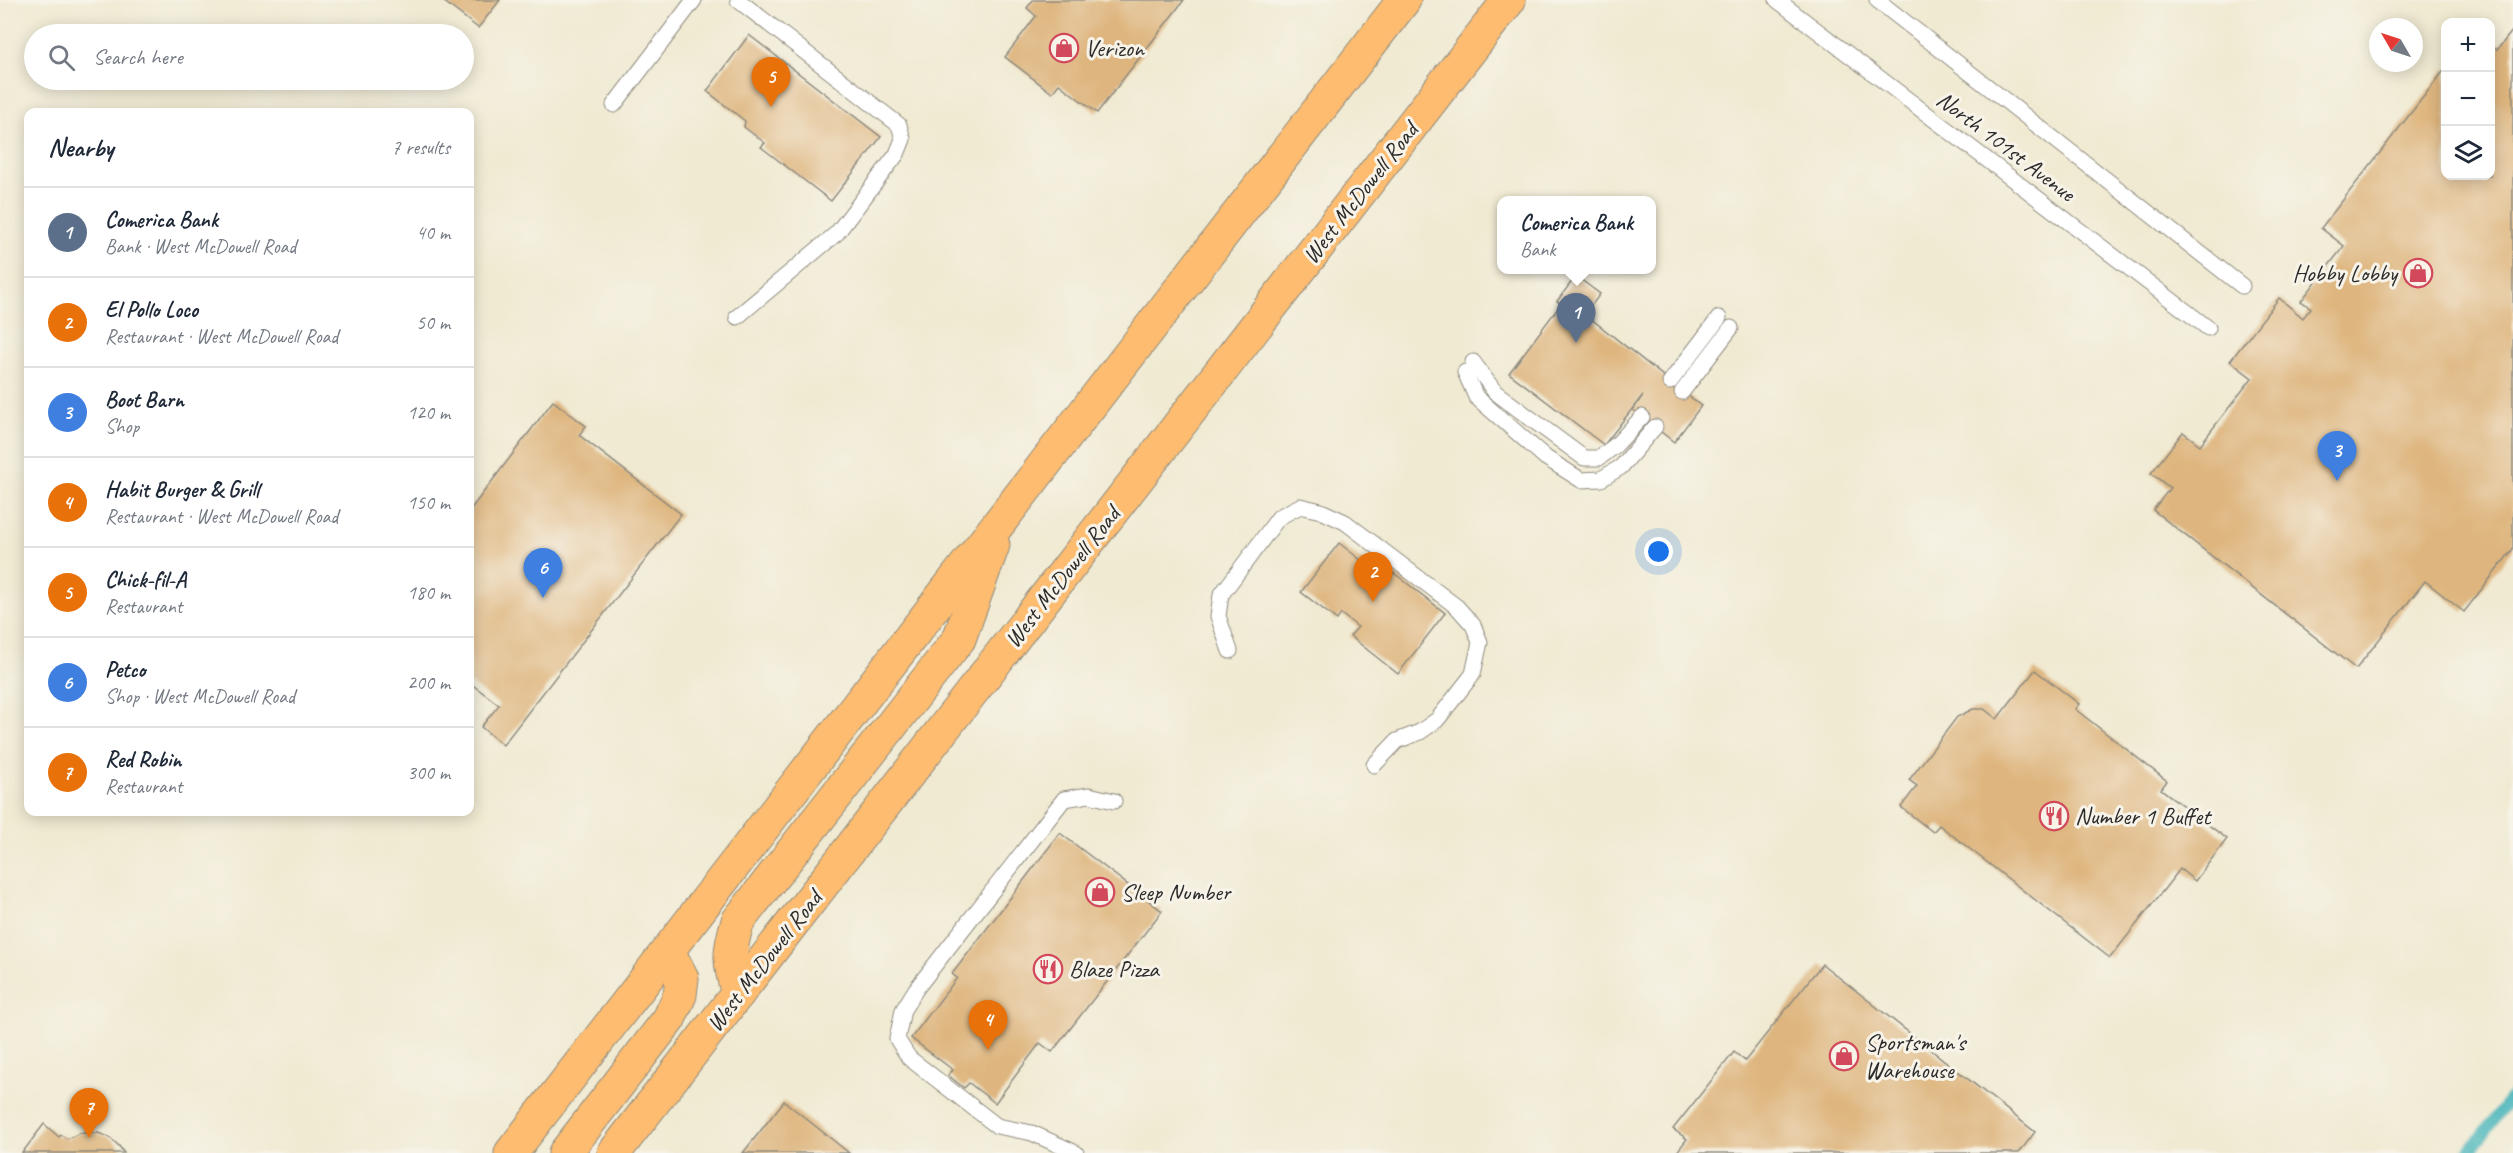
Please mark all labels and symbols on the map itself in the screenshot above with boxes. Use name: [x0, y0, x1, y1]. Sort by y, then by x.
north arrow: [2369, 18, 2423, 72]
shop icon: Verizon: [1048, 32, 1080, 64]
place label: Verizon: [1085, 33, 1145, 63]
pin: 5: [752, 57, 790, 107]
street label: North 101st Avenue: [1931, 84, 2083, 209]
street label: West McDowell Road: [1296, 114, 1427, 270]
shop icon: Hobby Lobby: [2402, 257, 2434, 289]
place label: Hobby Lobby: [2292, 258, 2399, 288]
pin: 1: [1556, 294, 1596, 343]
pin: 3: [2318, 432, 2356, 481]
street label: West McDowell Road: [998, 498, 1129, 654]
your location: [1644, 537, 1673, 566]
pin: 6: [524, 548, 562, 598]
pin: 2: [1354, 552, 1392, 602]
restaurant icon: Number 1 Buffet: [2038, 800, 2070, 832]
place label: Number 1 Buffet: [2075, 801, 2212, 831]
shop icon: Sleep Number: [1084, 876, 1116, 908]
place label: Sleep Number: [1121, 877, 1233, 907]
street label: West McDowell Road: [700, 882, 831, 1038]
restaurant icon: Blaze Pizza: [1032, 953, 1064, 985]
place label: Blaze Pizza: [1069, 954, 1160, 984]
pin: 4: [968, 1000, 1008, 1050]
place label: Sportsman's Warehouse: [1865, 1027, 1968, 1085]
shop icon: Sportsman's Warehouse: [1828, 1040, 1860, 1072]
pin: 7: [70, 1088, 109, 1138]

